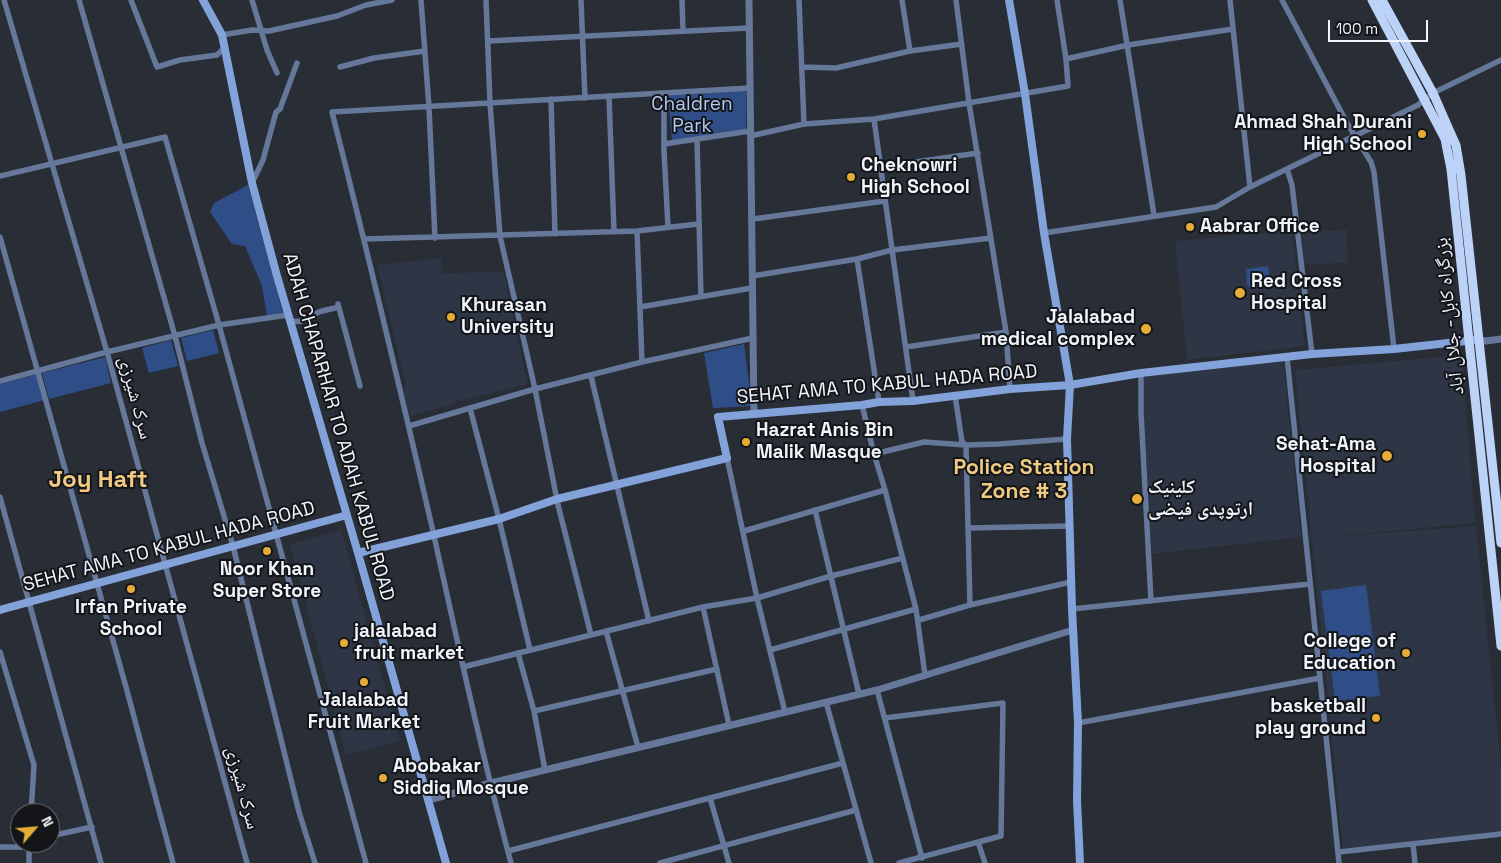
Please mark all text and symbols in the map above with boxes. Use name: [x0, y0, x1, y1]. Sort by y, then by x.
scale bar: [1331, 10, 1431, 42]
text: 100 m: [1336, 19, 1378, 38]
park label: Chaldren Park: [651, 94, 733, 138]
place label: Ahmad Shah Durani High School: [1234, 112, 1412, 156]
marker: Ahmad Shah Durani High School: [1416, 128, 1428, 140]
place label: Cheknowri High School: [861, 155, 970, 199]
marker: Cheknowri High School: [845, 171, 857, 183]
place label: Aabrar Office: [1200, 216, 1320, 238]
marker: Aabrar Office: [1184, 221, 1196, 233]
street label: بزرگراه کابل- جلال آباد: [1430, 236, 1470, 396]
street label: ADAH CHAPARHAR TO ADAH KABUL ROAD: [277, 250, 399, 604]
place label: Red Cross Hospital: [1251, 271, 1342, 315]
marker: Red Cross Hospital: [1233, 286, 1247, 300]
place label: Khurasan University: [461, 295, 554, 339]
place label: Jalalabad medical complex: [981, 307, 1135, 351]
marker: Khurasan University: [445, 311, 457, 323]
marker: Jalalabad medical complex: [1139, 322, 1153, 336]
street label: سرک شیرزی: [113, 354, 157, 442]
street label: SEHAT AMA TO KABUL HADA ROAD: [736, 360, 1038, 410]
place label: Hazrat Anis Bin Malik Masque: [756, 420, 893, 464]
place label: Sehat-Ama Hospital: [1276, 434, 1376, 478]
marker: Hazrat Anis Bin Malik Masque: [740, 436, 752, 448]
marker: Sehat-Ama Hospital: [1380, 449, 1394, 463]
district label: Police Station Zone # 3: [954, 455, 1094, 505]
district label: Joy Haft: [48, 466, 148, 494]
place label: کلینیک ارتوپدی فیضی: [1148, 477, 1253, 521]
marker: کلینیک ارتوپدی فیضی: [1130, 492, 1144, 506]
street label: SEHAT AMA TO KABUL HADA ROAD: [20, 497, 318, 597]
marker: Noor Khan Super Store: [261, 545, 273, 557]
place label: Noor Khan Super Store: [213, 559, 321, 603]
marker: Irfan Private School: [125, 583, 137, 595]
place label: Irfan Private School: [75, 597, 187, 641]
place label: jalalabad fruit market: [354, 621, 464, 665]
place label: College of Education: [1303, 631, 1396, 675]
marker: jalalabad fruit market: [338, 637, 350, 649]
marker: College of Education: [1400, 647, 1412, 659]
marker: Jalalabad Fruit Market: [358, 676, 370, 688]
place label: Jalalabad Fruit Market: [308, 690, 420, 734]
place label: basketball play ground: [1255, 696, 1366, 740]
marker: basketball play ground: [1370, 712, 1382, 724]
street label: سرک شیرزی: [220, 744, 264, 832]
place label: Abobakar Siddiq Mosque: [393, 756, 529, 800]
marker: Abobakar Siddiq Mosque: [377, 772, 389, 784]
north arrow: [10, 803, 60, 853]
text: N: [37, 813, 58, 830]

